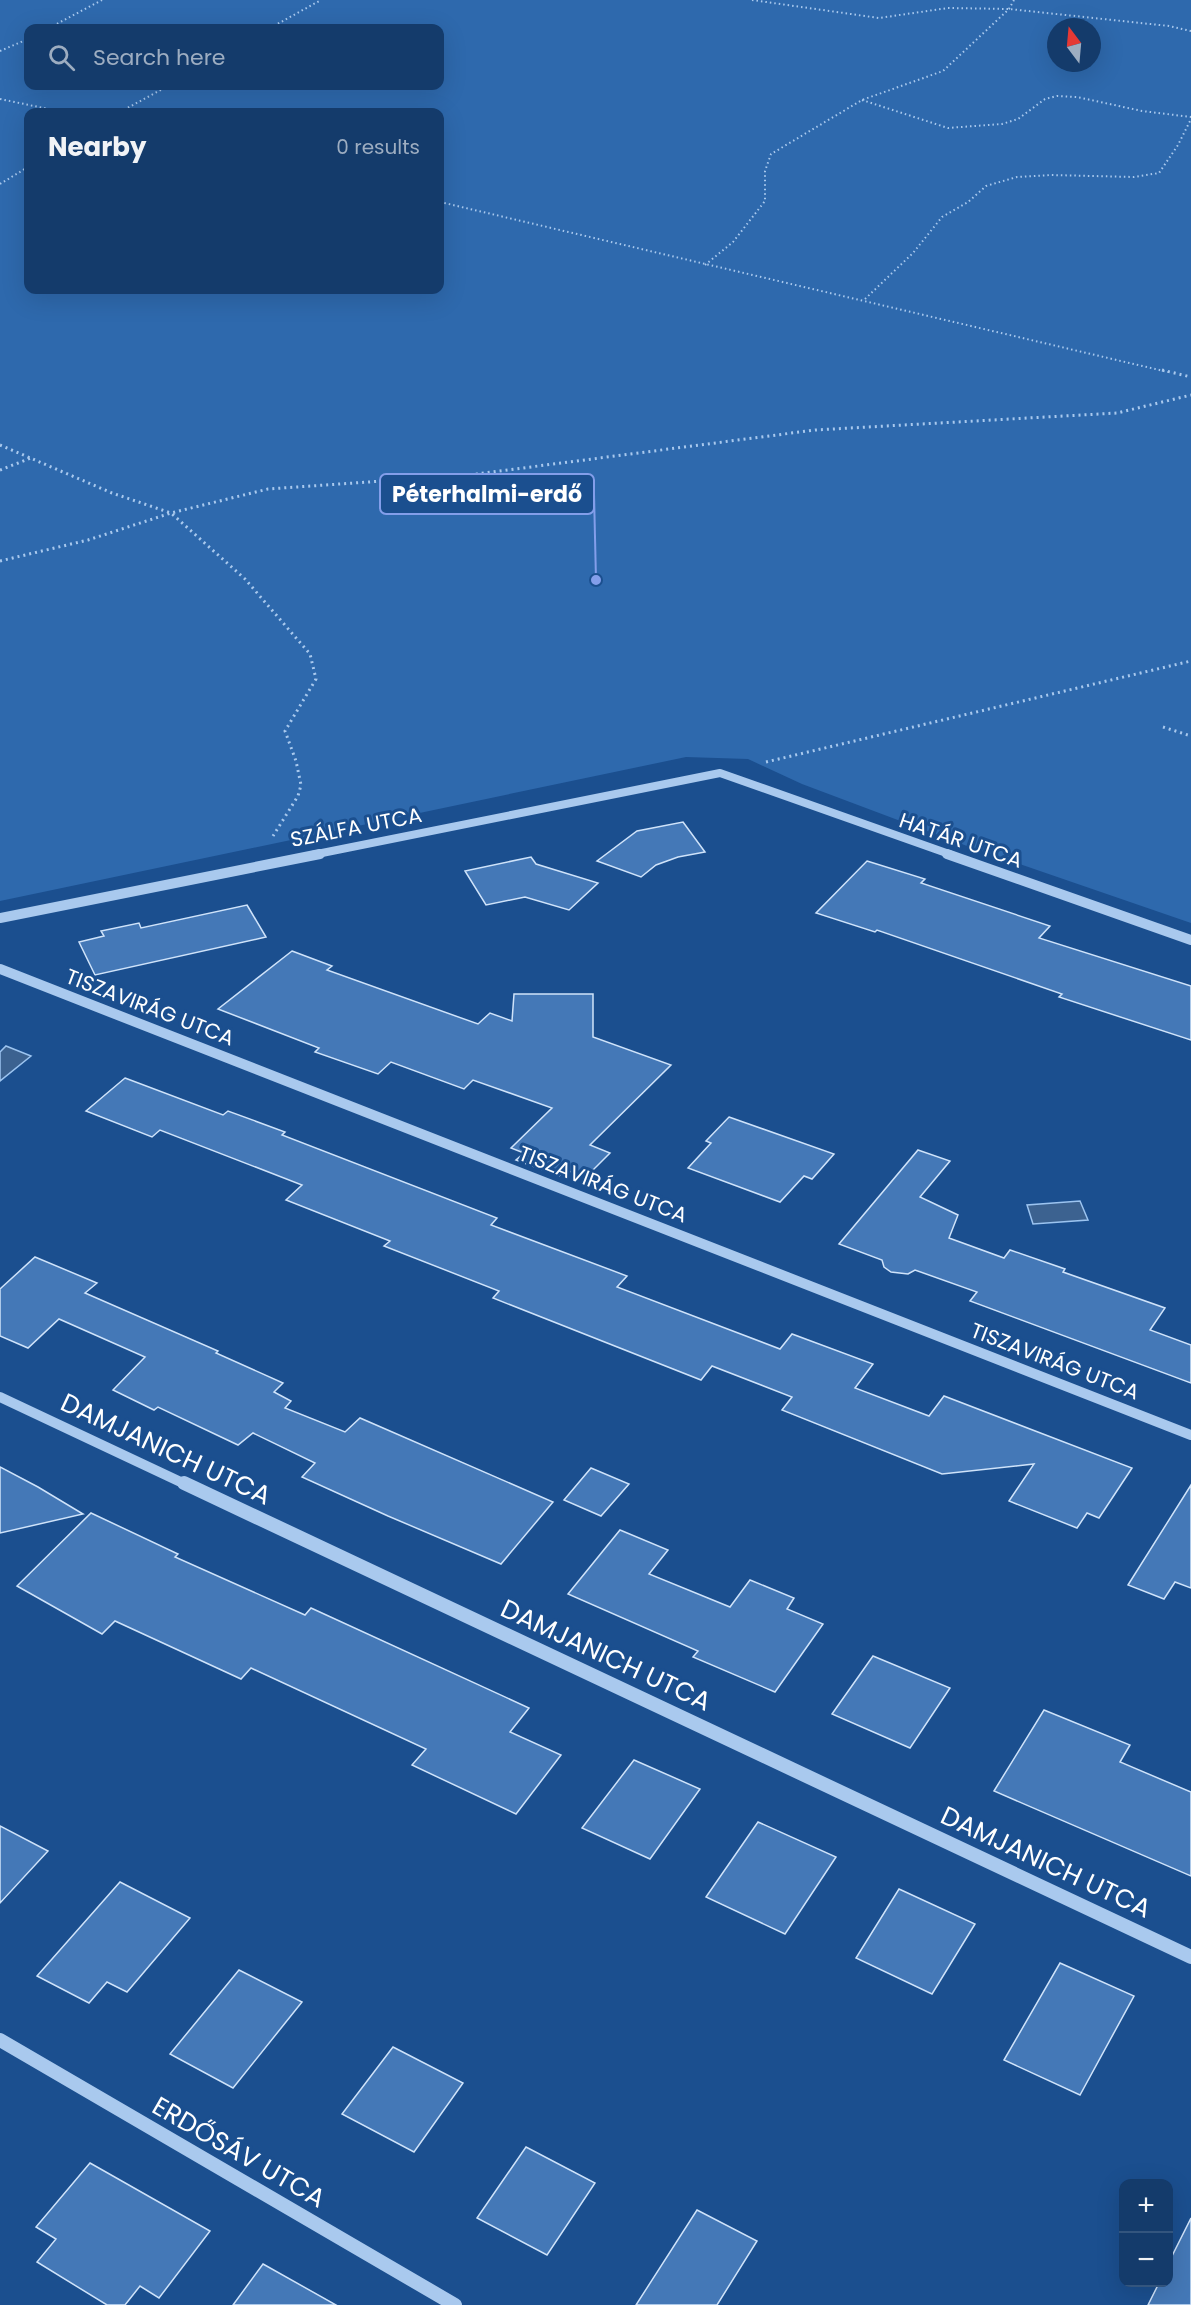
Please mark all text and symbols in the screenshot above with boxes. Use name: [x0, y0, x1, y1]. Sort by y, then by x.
north arrow: [1047, 18, 1101, 72]
search box: [24, 24, 444, 90]
icon: search: [45, 41, 78, 74]
text: Search here: [93, 42, 226, 73]
text: Nearby: [48, 129, 146, 165]
text: 0 results: [336, 133, 420, 161]
callout: Péterhalmi-erdő: [380, 474, 594, 514]
text: Péterhalmi-erdő: [392, 479, 582, 510]
street label: SZÁLFA UTCA: [288, 800, 424, 854]
street label: HATÁR UTCA: [896, 805, 1026, 875]
street label: TISZAVIRÁG UTCA: [61, 961, 239, 1053]
street label: TISZAVIRÁG UTCA: [514, 1138, 692, 1230]
street label: TISZAVIRÁG UTCA: [966, 1315, 1144, 1407]
street label: DAMJANICH UTCA: [55, 1384, 277, 1514]
street label: DAMJANICH UTCA: [495, 1590, 717, 1720]
street label: DAMJANICH UTCA: [935, 1797, 1157, 1927]
street label: ERDŐSÁV UTCA: [146, 2088, 332, 2216]
map controls: [1119, 2179, 1173, 2287]
button: +: [1119, 2179, 1173, 2233]
button: −: [1119, 2233, 1173, 2287]

